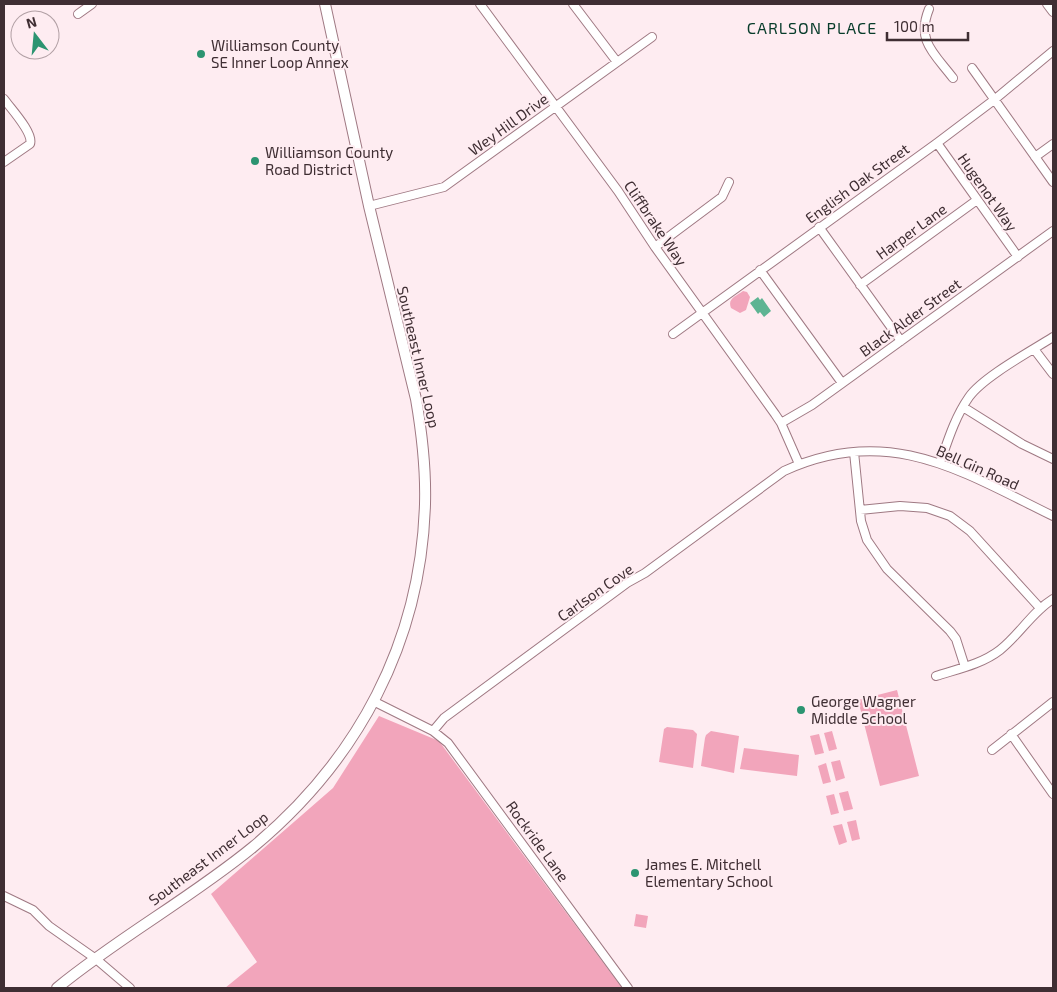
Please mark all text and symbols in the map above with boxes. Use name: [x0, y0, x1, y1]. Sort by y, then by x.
north arrow: [10, 10, 60, 60]
scale bar: [887, 10, 968, 42]
text: N: [24, 12, 38, 32]
text: 100 m: [894, 17, 935, 35]
district label: CARLSON PLACE: [747, 18, 877, 37]
place label: Williamson County SE Inner Loop Annex: [211, 36, 349, 71]
marker: Williamson County SE Inner Loop Annex: [195, 48, 207, 60]
street label: Wey Hill Drive: [465, 89, 551, 159]
street label: English Oak Street: [802, 139, 913, 227]
place label: Williamson County Road District: [265, 143, 393, 178]
street label: Hugenot Way: [954, 149, 1022, 235]
marker: Williamson County Road District: [249, 155, 261, 167]
street label: Cliffbrake Way: [621, 177, 691, 269]
street label: Harper Lane: [872, 199, 950, 263]
street label: Black Alder Street: [856, 274, 964, 360]
street label: Southeast Inner Loop: [394, 284, 444, 430]
street label: Bell Gin Road: [934, 441, 1022, 493]
street label: Carlson Cove: [554, 559, 636, 625]
place label: George Wagner Middle School: [811, 692, 916, 727]
marker: George Wagner Middle School: [795, 704, 807, 716]
street label: Rockride Lane: [503, 797, 573, 885]
street label: Southeast Inner Loop: [145, 807, 271, 909]
place label: James E. Mitchell Elementary School: [645, 855, 773, 890]
marker: James E. Mitchell Elementary School: [629, 867, 641, 879]

